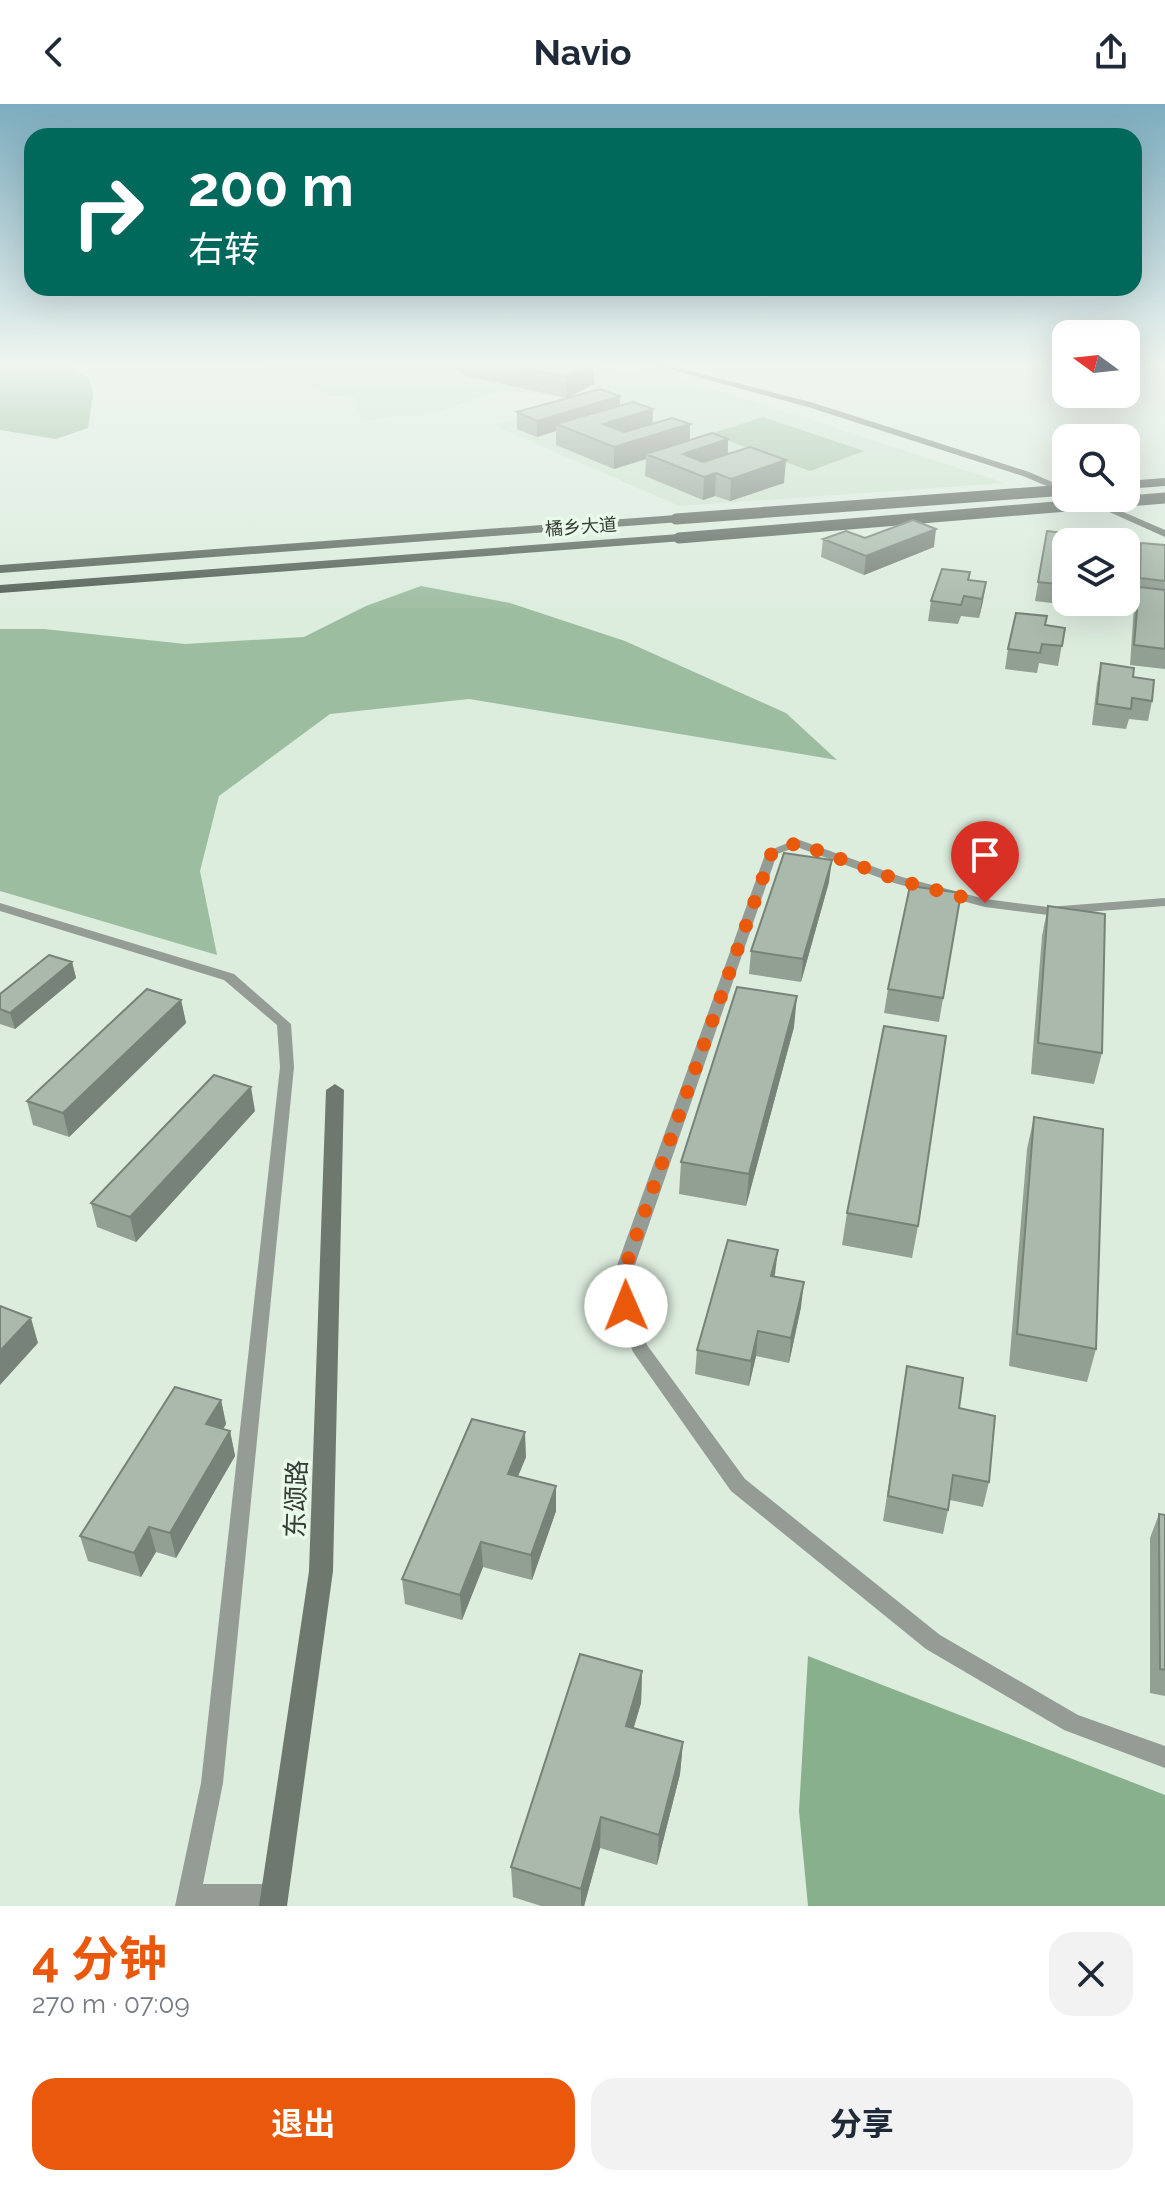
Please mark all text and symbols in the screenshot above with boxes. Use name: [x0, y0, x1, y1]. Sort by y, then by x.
icon: back: [32, 30, 76, 74]
icon: share: [1089, 30, 1133, 74]
text: Navio: [533, 31, 632, 73]
text: 200 m: [188, 153, 354, 219]
icon: right: [56, 160, 160, 264]
text: 右转: [188, 228, 260, 270]
north arrow: [1052, 320, 1140, 408]
map controls: [1052, 320, 1140, 616]
button: search: [1052, 424, 1140, 512]
street label: 橘乡大道: [544, 514, 618, 539]
button: layers: [1052, 528, 1140, 616]
pin: [951, 821, 1019, 903]
icon: arrive: [963, 833, 1007, 877]
position arrow: [584, 1264, 668, 1348]
street label: 东颂路: [280, 1459, 312, 1539]
text: 4 分钟: [32, 1931, 167, 1987]
button: close: [1049, 1932, 1133, 2016]
text: 270 m · 07:09: [32, 1989, 190, 2019]
button: 退出: [32, 2078, 575, 2170]
button: 分享: [591, 2078, 1133, 2170]

